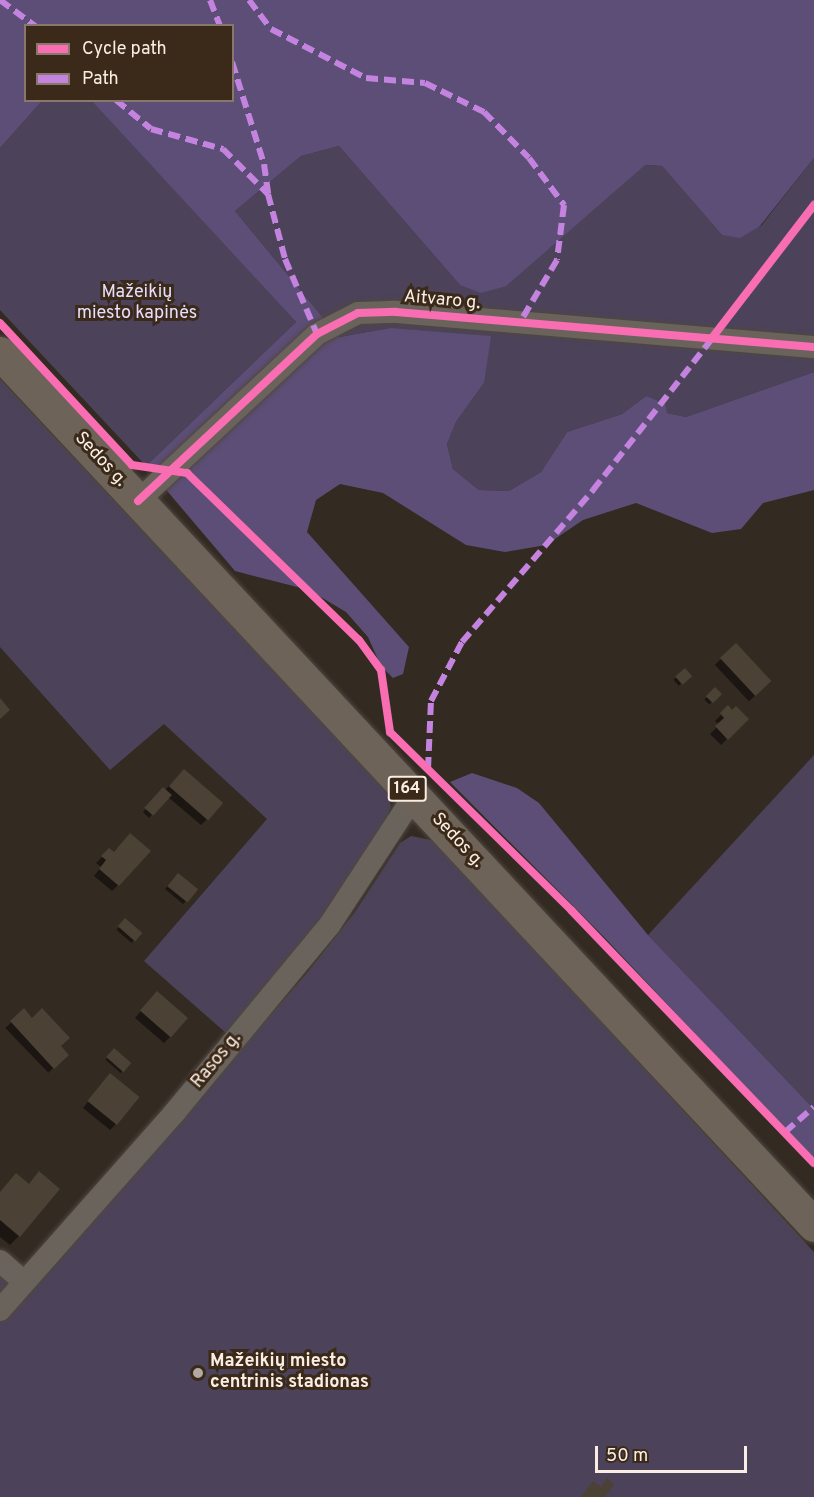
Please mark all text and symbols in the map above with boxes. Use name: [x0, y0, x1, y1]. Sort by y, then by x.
legend: [24, 24, 234, 102]
text: Cycle path: [82, 38, 167, 61]
text: Path: [82, 68, 119, 91]
park label: Mažeikių miesto kapinės: [77, 283, 197, 326]
street label: Aitvaro g.: [403, 287, 481, 315]
street label: Sedos g.: [69, 428, 131, 492]
road number: 164: [388, 776, 426, 802]
street label: Sedos g.: [426, 809, 488, 873]
street label: Rasos g.: [187, 1029, 247, 1093]
place label: Mažeikių miesto centrinis stadionas: [210, 1352, 369, 1394]
marker: Mažeikių miesto centrinis stadionas: [191, 1366, 205, 1380]
scale bar: [598, 1434, 750, 1472]
text: 50 m: [606, 1445, 648, 1468]

